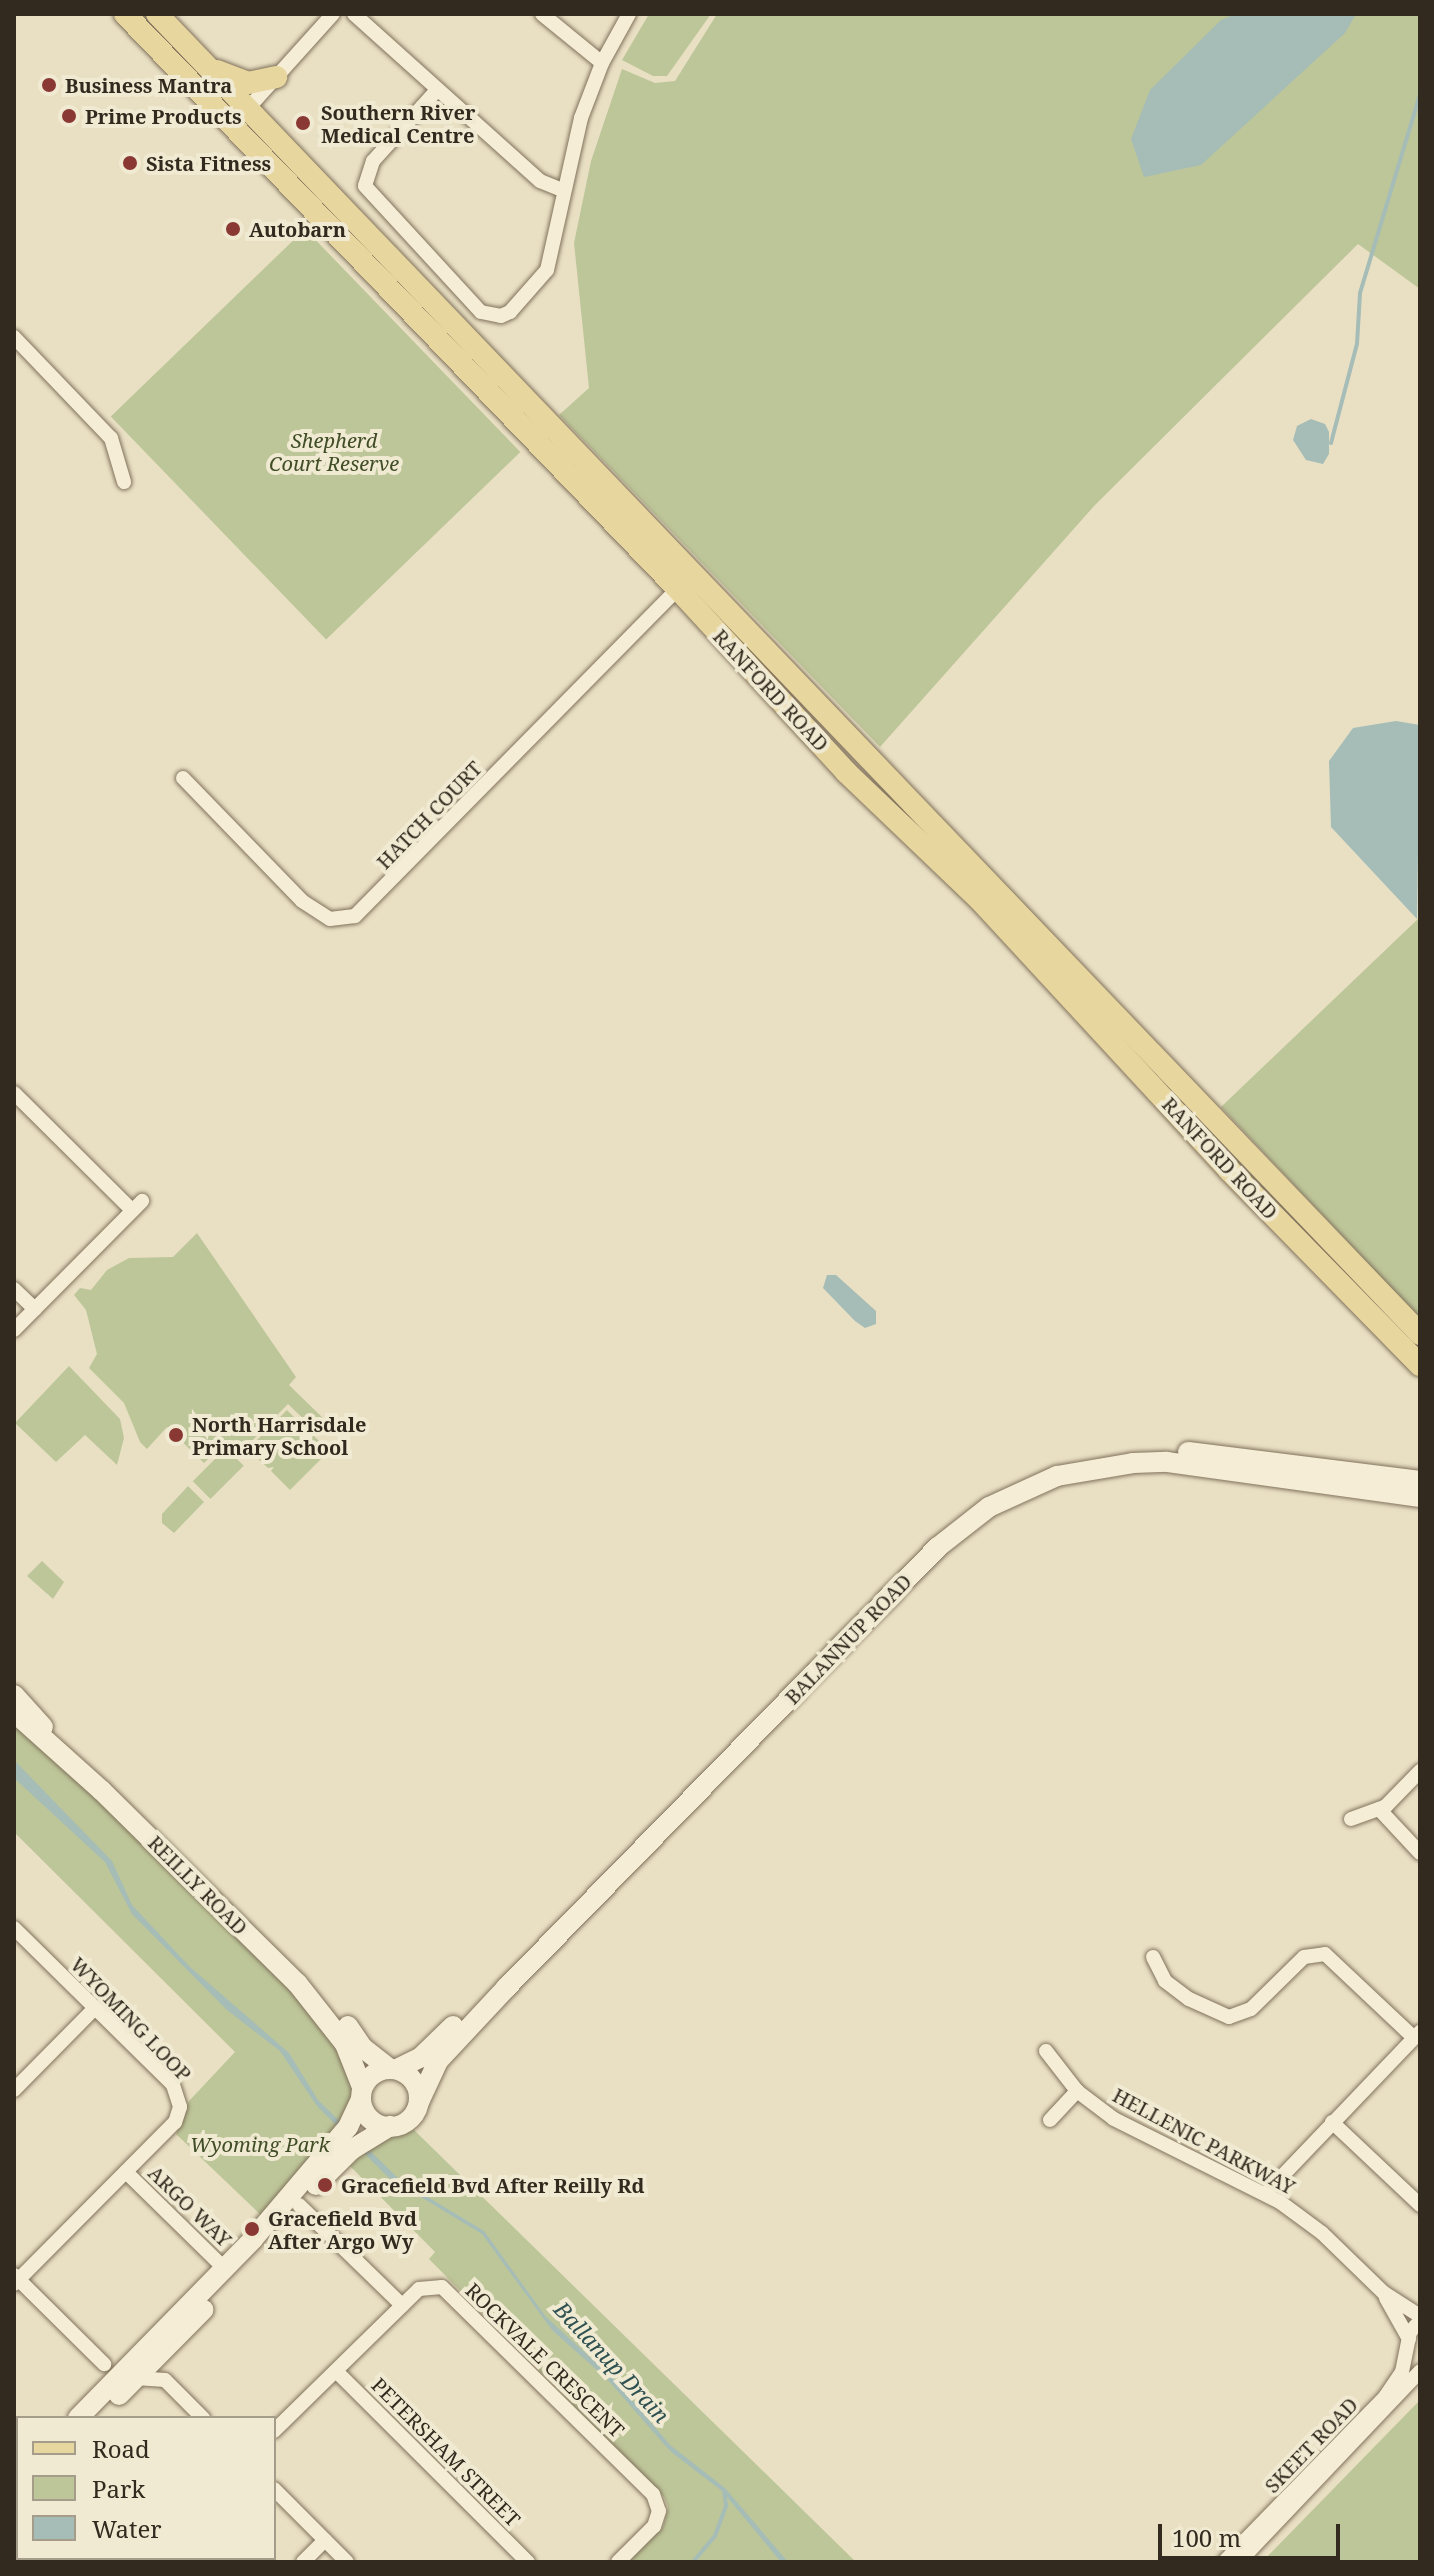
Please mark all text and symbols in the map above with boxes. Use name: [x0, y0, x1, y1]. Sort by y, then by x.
place label: Business Mantra: [65, 73, 232, 97]
marker: Business Mantra: [40, 76, 58, 94]
place label: Southern River Medical Centre: [321, 100, 475, 147]
place label: Prime Products: [85, 104, 242, 128]
marker: Prime Products: [60, 107, 78, 125]
marker: Southern River Medical Centre: [292, 112, 314, 134]
place label: Sista Fitness: [146, 151, 271, 175]
marker: Sista Fitness: [121, 154, 139, 172]
place label: Autobarn: [249, 217, 346, 241]
marker: Autobarn: [224, 220, 242, 238]
park label: Shepherd Court Reserve: [269, 428, 399, 475]
street label: RANFORD ROAD: [708, 624, 834, 756]
street label: HATCH COURT: [372, 756, 486, 874]
street label: RANFORD ROAD: [1157, 1092, 1283, 1224]
place label: North Harrisdale Primary School: [192, 1412, 367, 1459]
marker: North Harrisdale Primary School: [167, 1426, 185, 1444]
street label: BALANNUP ROAD: [780, 1569, 916, 1709]
street label: REILLY ROAD: [144, 1831, 252, 1939]
street label: WYOMING LOOP: [66, 1952, 196, 2086]
street label: HELLENIC PARKWAY: [1109, 2083, 1299, 2199]
park label: Wyoming Park: [190, 2132, 330, 2156]
street label: ARGO WAY: [144, 2161, 236, 2251]
place label: Gracefield Bvd After Reilly Rd: [341, 2173, 644, 2197]
marker: Gracefield Bvd After Reilly Rd: [316, 2176, 334, 2194]
place label: Gracefield Bvd After Argo Wy: [268, 2206, 417, 2253]
marker: Gracefield Bvd After Argo Wy: [243, 2220, 261, 2238]
street label: ROCKVALE CRESCENT: [461, 2278, 629, 2442]
water label: Ballanup Drain: [549, 2296, 675, 2428]
street label: PETERSHAM STREET: [367, 2373, 525, 2531]
street label: SKEET ROAD: [1260, 2392, 1362, 2498]
legend: [16, 2416, 276, 2560]
text: Road: [92, 2432, 150, 2465]
text: Park: [92, 2472, 145, 2505]
scale bar: [1162, 2508, 1344, 2558]
text: Water: [92, 2512, 162, 2545]
text: 100 m: [1172, 2521, 1241, 2554]

